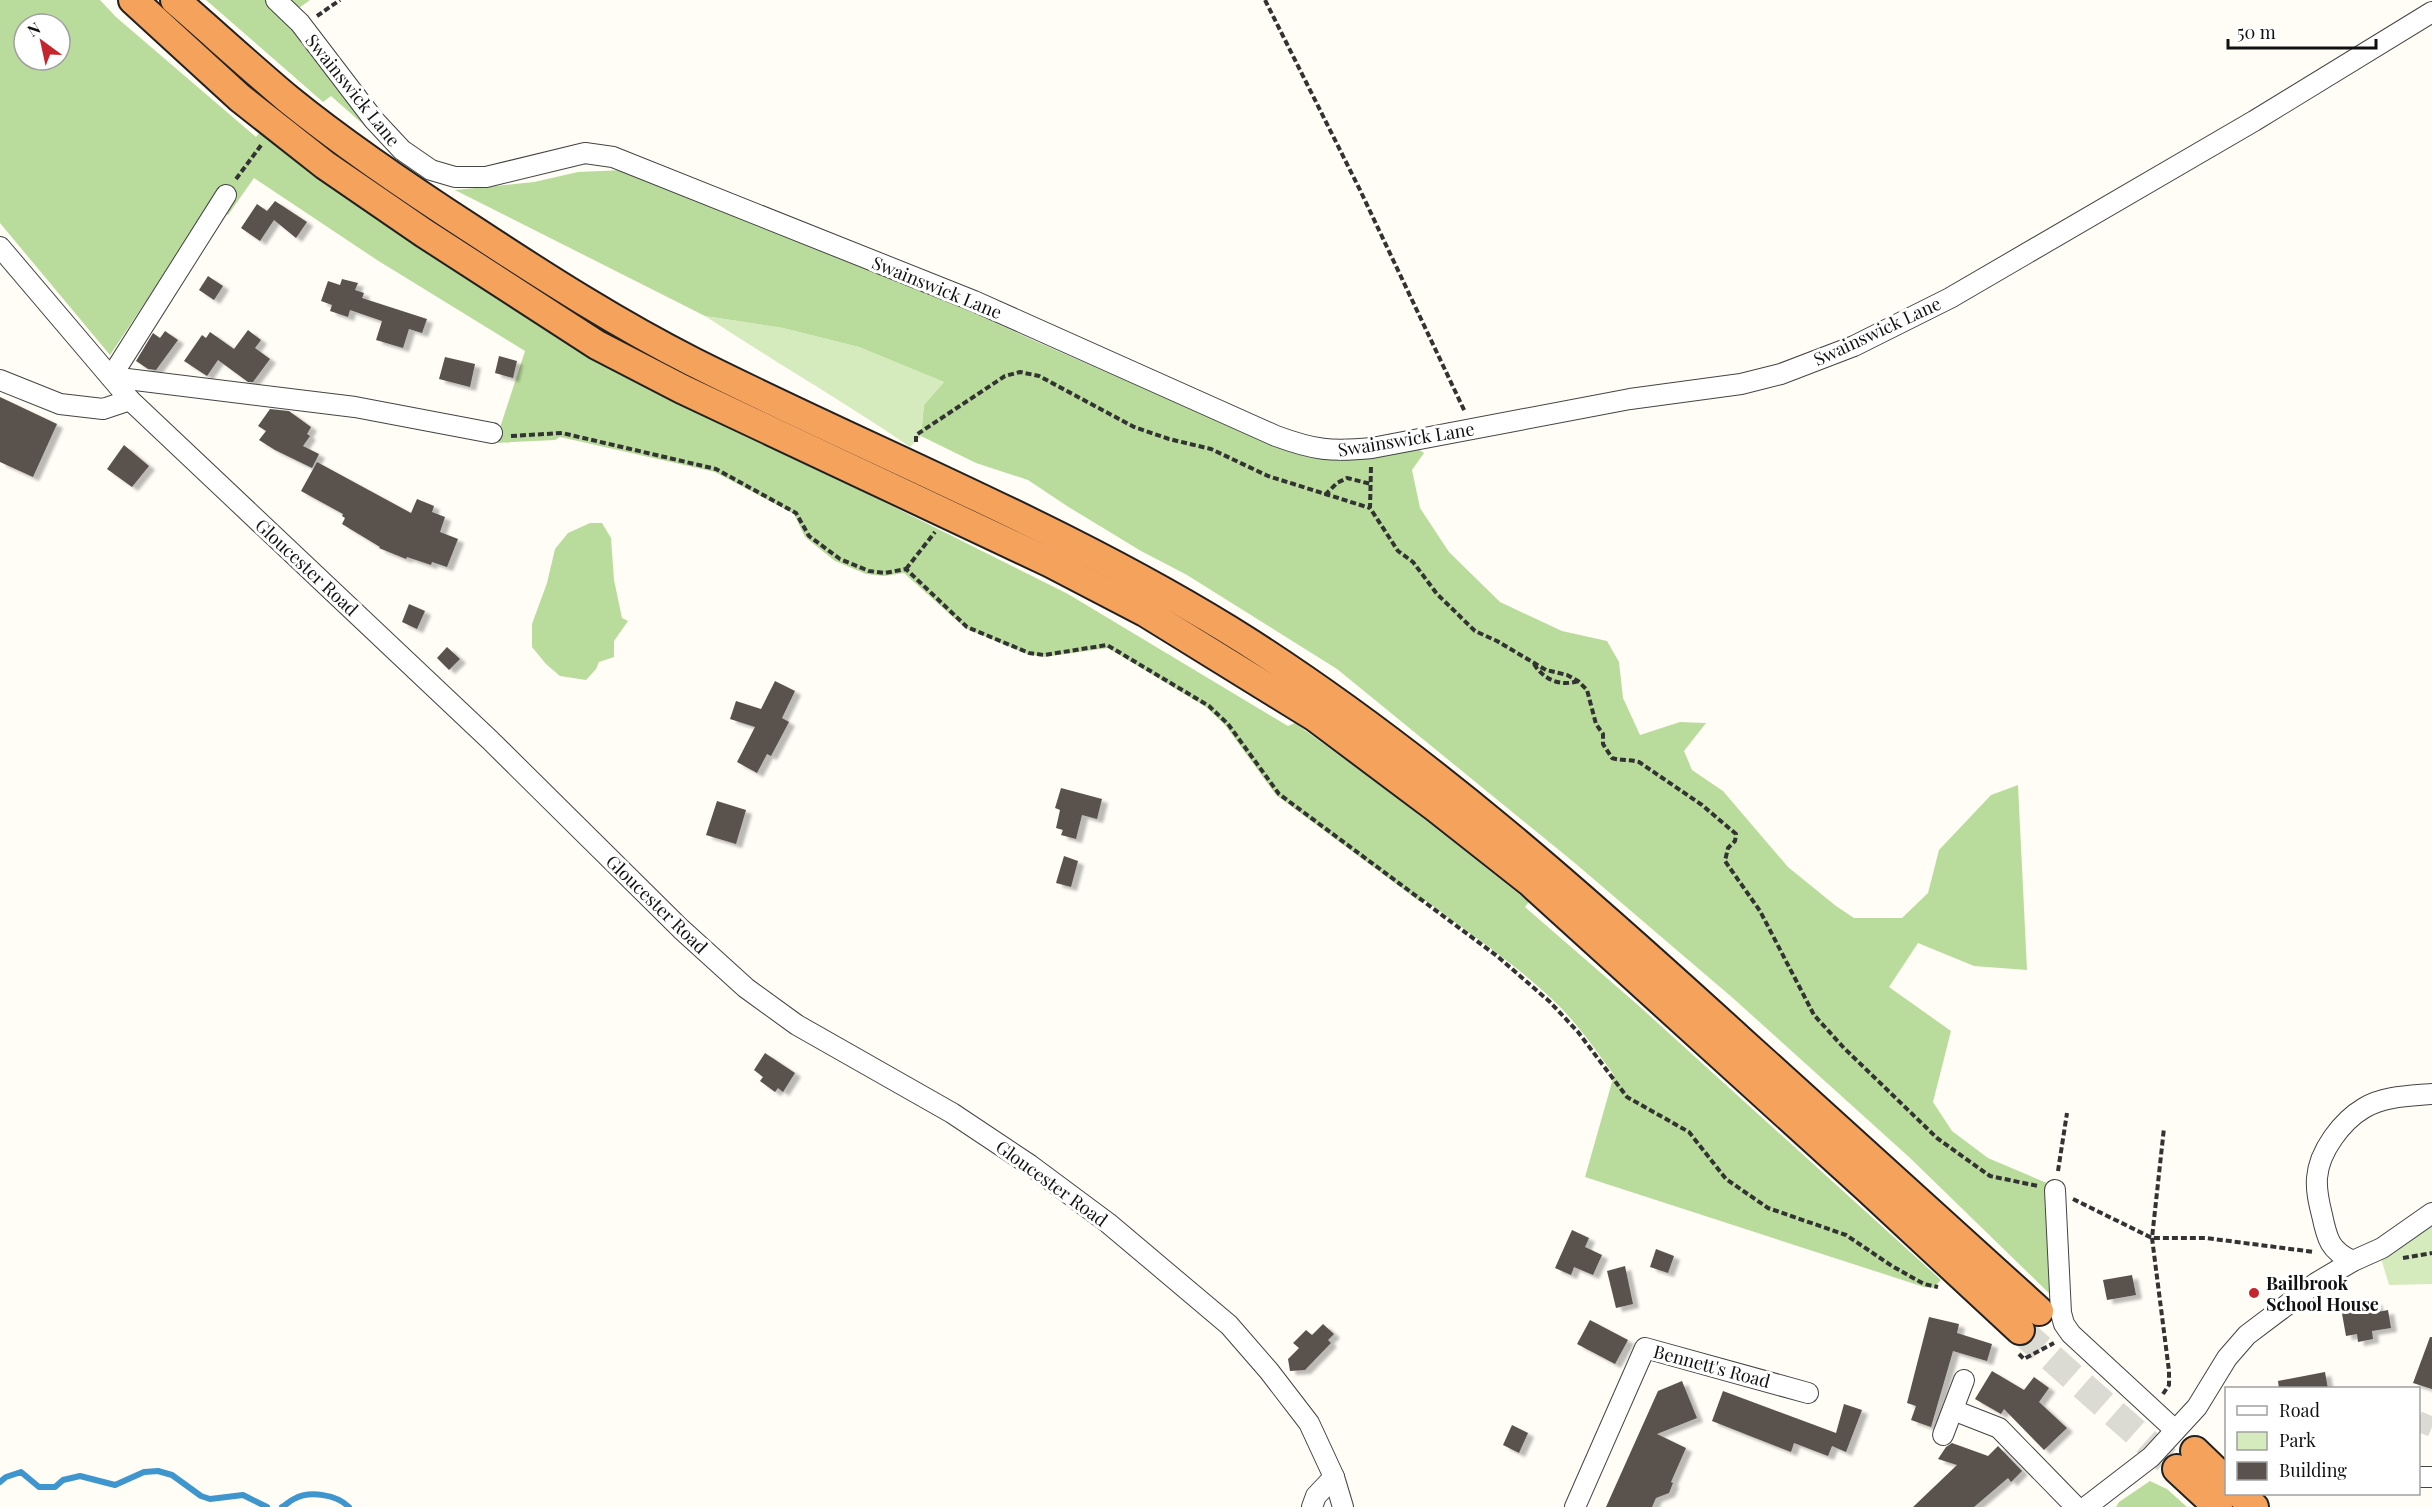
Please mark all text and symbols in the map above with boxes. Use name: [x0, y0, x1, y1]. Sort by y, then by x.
north arrow: [12, 12, 72, 72]
scale bar: [2228, 12, 2376, 50]
text: N: [23, 17, 44, 41]
text: 50 m: [2237, 20, 2276, 44]
street label: Swainswick Lane: [300, 29, 406, 151]
street label: Swainswick Lane: [869, 250, 1005, 324]
street label: Swainswick Lane: [1809, 291, 1945, 371]
street label: Swainswick Lane: [1336, 416, 1476, 462]
street label: Gloucester Road: [250, 513, 364, 621]
street label: Gloucester Road: [601, 849, 713, 959]
street label: Gloucester Road: [991, 1134, 1113, 1232]
place label: Bailbrook School House: [2266, 1271, 2379, 1316]
marker: Bailbrook School House: [2247, 1286, 2261, 1300]
street label: Bennett's Road: [1651, 1339, 1773, 1393]
legend: [2225, 1387, 2420, 1495]
text: Road: [2279, 1398, 2320, 1422]
text: Park: [2279, 1428, 2316, 1452]
text: Building: [2279, 1458, 2347, 1482]

